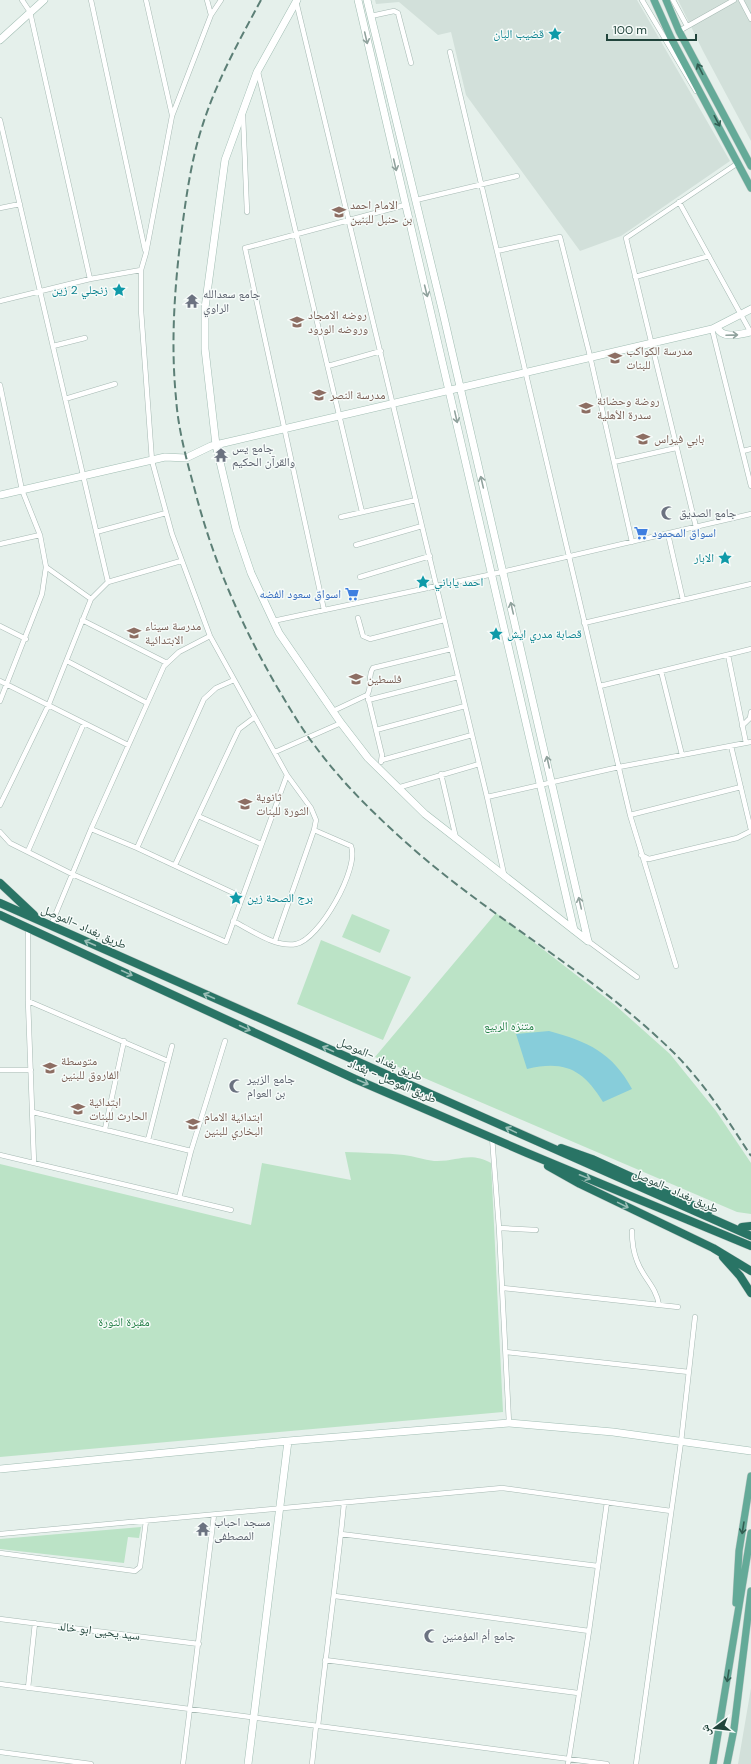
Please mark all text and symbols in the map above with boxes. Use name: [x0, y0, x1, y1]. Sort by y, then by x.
scale bar: [607, 16, 696, 42]
text: 100 m: [613, 22, 647, 38]
place label: قضيب البان: [493, 26, 544, 42]
place icon: قضيب البان: [547, 26, 563, 42]
one-way arrow: [363, 31, 371, 44]
one-way arrow: [695, 64, 703, 76]
one-way arrow: [713, 115, 721, 127]
one-way arrow: [392, 158, 400, 171]
place label: الامام احمد بن حنبل للبنين: [350, 197, 412, 227]
school or university icon: الامام احمد بن حنبل للبنين: [331, 204, 347, 220]
place label: زنجلي 2 زين: [52, 282, 108, 300]
place icon: زنجلي 2 زين: [111, 282, 127, 298]
one-way arrow: [422, 284, 430, 297]
place label: جامع سعدالله الراوي: [203, 286, 261, 318]
temple icon: جامع سعدالله الراوي: [184, 293, 200, 309]
place label: روضه الامجاد وروضه الورود: [308, 307, 368, 337]
school or university icon: روضه الامجاد وروضه الورود: [289, 314, 305, 330]
one-way arrow: [725, 331, 738, 338]
place label: مدرسة الكواكب للبنات: [626, 343, 692, 373]
school or university icon: مدرسة الكواكب للبنات: [607, 350, 623, 366]
school or university icon: مدرسة النصر: [311, 387, 327, 403]
place label: مدرسة النصر: [329, 387, 385, 403]
place label: روضة وحضانة سدرة الأهلية: [597, 393, 660, 423]
school or university icon: روضة وحضانة سدرة الأهلية: [578, 400, 594, 416]
one-way arrow: [453, 411, 461, 424]
school or university icon: بابي فيراس: [635, 431, 651, 447]
place label: بابي فيراس: [654, 431, 704, 449]
place label: جامع يس والقرآن الحكيم: [232, 440, 295, 470]
temple icon: جامع يس والقرآن الحكيم: [213, 447, 229, 463]
one-way arrow: [477, 476, 485, 489]
mosque icon: جامع الصديق: [660, 505, 676, 521]
place label: جامع الصديق: [679, 505, 737, 521]
supermarket icon: اسواق المحمود: [633, 525, 649, 541]
place label: اسواق المحمود: [652, 525, 716, 541]
place label: الابار: [693, 550, 714, 566]
place icon: الابار: [717, 550, 733, 566]
place icon: احمد ياباني: [415, 574, 431, 590]
place label: احمد ياباني: [434, 574, 484, 592]
place label: اسواق سعود الفضه: [259, 586, 341, 602]
supermarket icon: اسواق سعود الفضه: [344, 586, 360, 602]
one-way arrow: [507, 602, 515, 615]
place label: مدرسة سيناء الابتدائية: [145, 618, 201, 648]
school or university icon: مدرسة سيناء الابتدائية: [126, 625, 142, 641]
place icon: قصابة مدري ايش: [488, 626, 504, 642]
place label: قصابة مدري ايش: [507, 626, 582, 644]
school or university icon: فلسطين: [348, 671, 364, 687]
place label: فلسطين: [367, 671, 402, 687]
one-way arrow: [543, 756, 551, 769]
place label: ثانوية الثورة للبنات: [256, 789, 309, 819]
school or university icon: ثانوية الثورة للبنات: [237, 796, 253, 812]
place icon: برج الصحة زين: [228, 890, 244, 906]
place label: برج الصحة زين: [247, 890, 313, 906]
one-way arrow: [575, 896, 583, 909]
street label: طريق بغداد -الموصل: [39, 901, 129, 953]
one-way arrow: [85, 939, 97, 946]
one-way arrow: [120, 970, 132, 977]
one-way arrow: [203, 992, 215, 999]
park label: متنزه الربيع: [484, 1018, 534, 1034]
one-way arrow: [238, 1025, 250, 1032]
street label: طريق بغداد -الموصل: [335, 1033, 425, 1085]
one-way arrow: [322, 1045, 334, 1052]
place label: متوسطة الفاروق للبنين: [61, 1053, 119, 1083]
street label: طريق الموصل - بغداد: [345, 1055, 439, 1107]
school or university icon: متوسطة الفاروق للبنين: [42, 1060, 58, 1076]
place label: جامع الزبير بن العوام: [246, 1071, 295, 1101]
mosque icon: جامع الزبير بن العوام: [228, 1078, 244, 1094]
one-way arrow: [356, 1079, 368, 1086]
place label: ابتدائية الحارث للبنات: [89, 1094, 147, 1124]
school or university icon: ابتدائية الحارث للبنات: [70, 1101, 86, 1117]
place label: ابتدائية الامام البخاري للبنين: [204, 1109, 263, 1141]
school or university icon: ابتدائية الامام البخاري للبنين: [185, 1116, 201, 1132]
one-way arrow: [505, 1126, 517, 1133]
street label: طريق بغداد -الموصل: [631, 1165, 721, 1217]
one-way arrow: [579, 1174, 591, 1182]
one-way arrow: [616, 1202, 628, 1209]
park label: مقبرة الثورة: [98, 1314, 150, 1330]
place label: مسجد احباب المصطفى: [214, 1514, 271, 1544]
temple icon: مسجد احباب المصطفى: [195, 1521, 211, 1537]
one-way arrow: [739, 1521, 747, 1534]
street label: سيد يحيى ابو خالد: [57, 1618, 141, 1644]
mosque icon: جامع أم المؤمنين: [423, 1628, 439, 1644]
place label: جامع أم المؤمنين: [442, 1628, 516, 1644]
one-way arrow: [724, 1669, 732, 1682]
north arrow: [695, 1708, 735, 1748]
text: ش: [697, 1723, 715, 1738]

